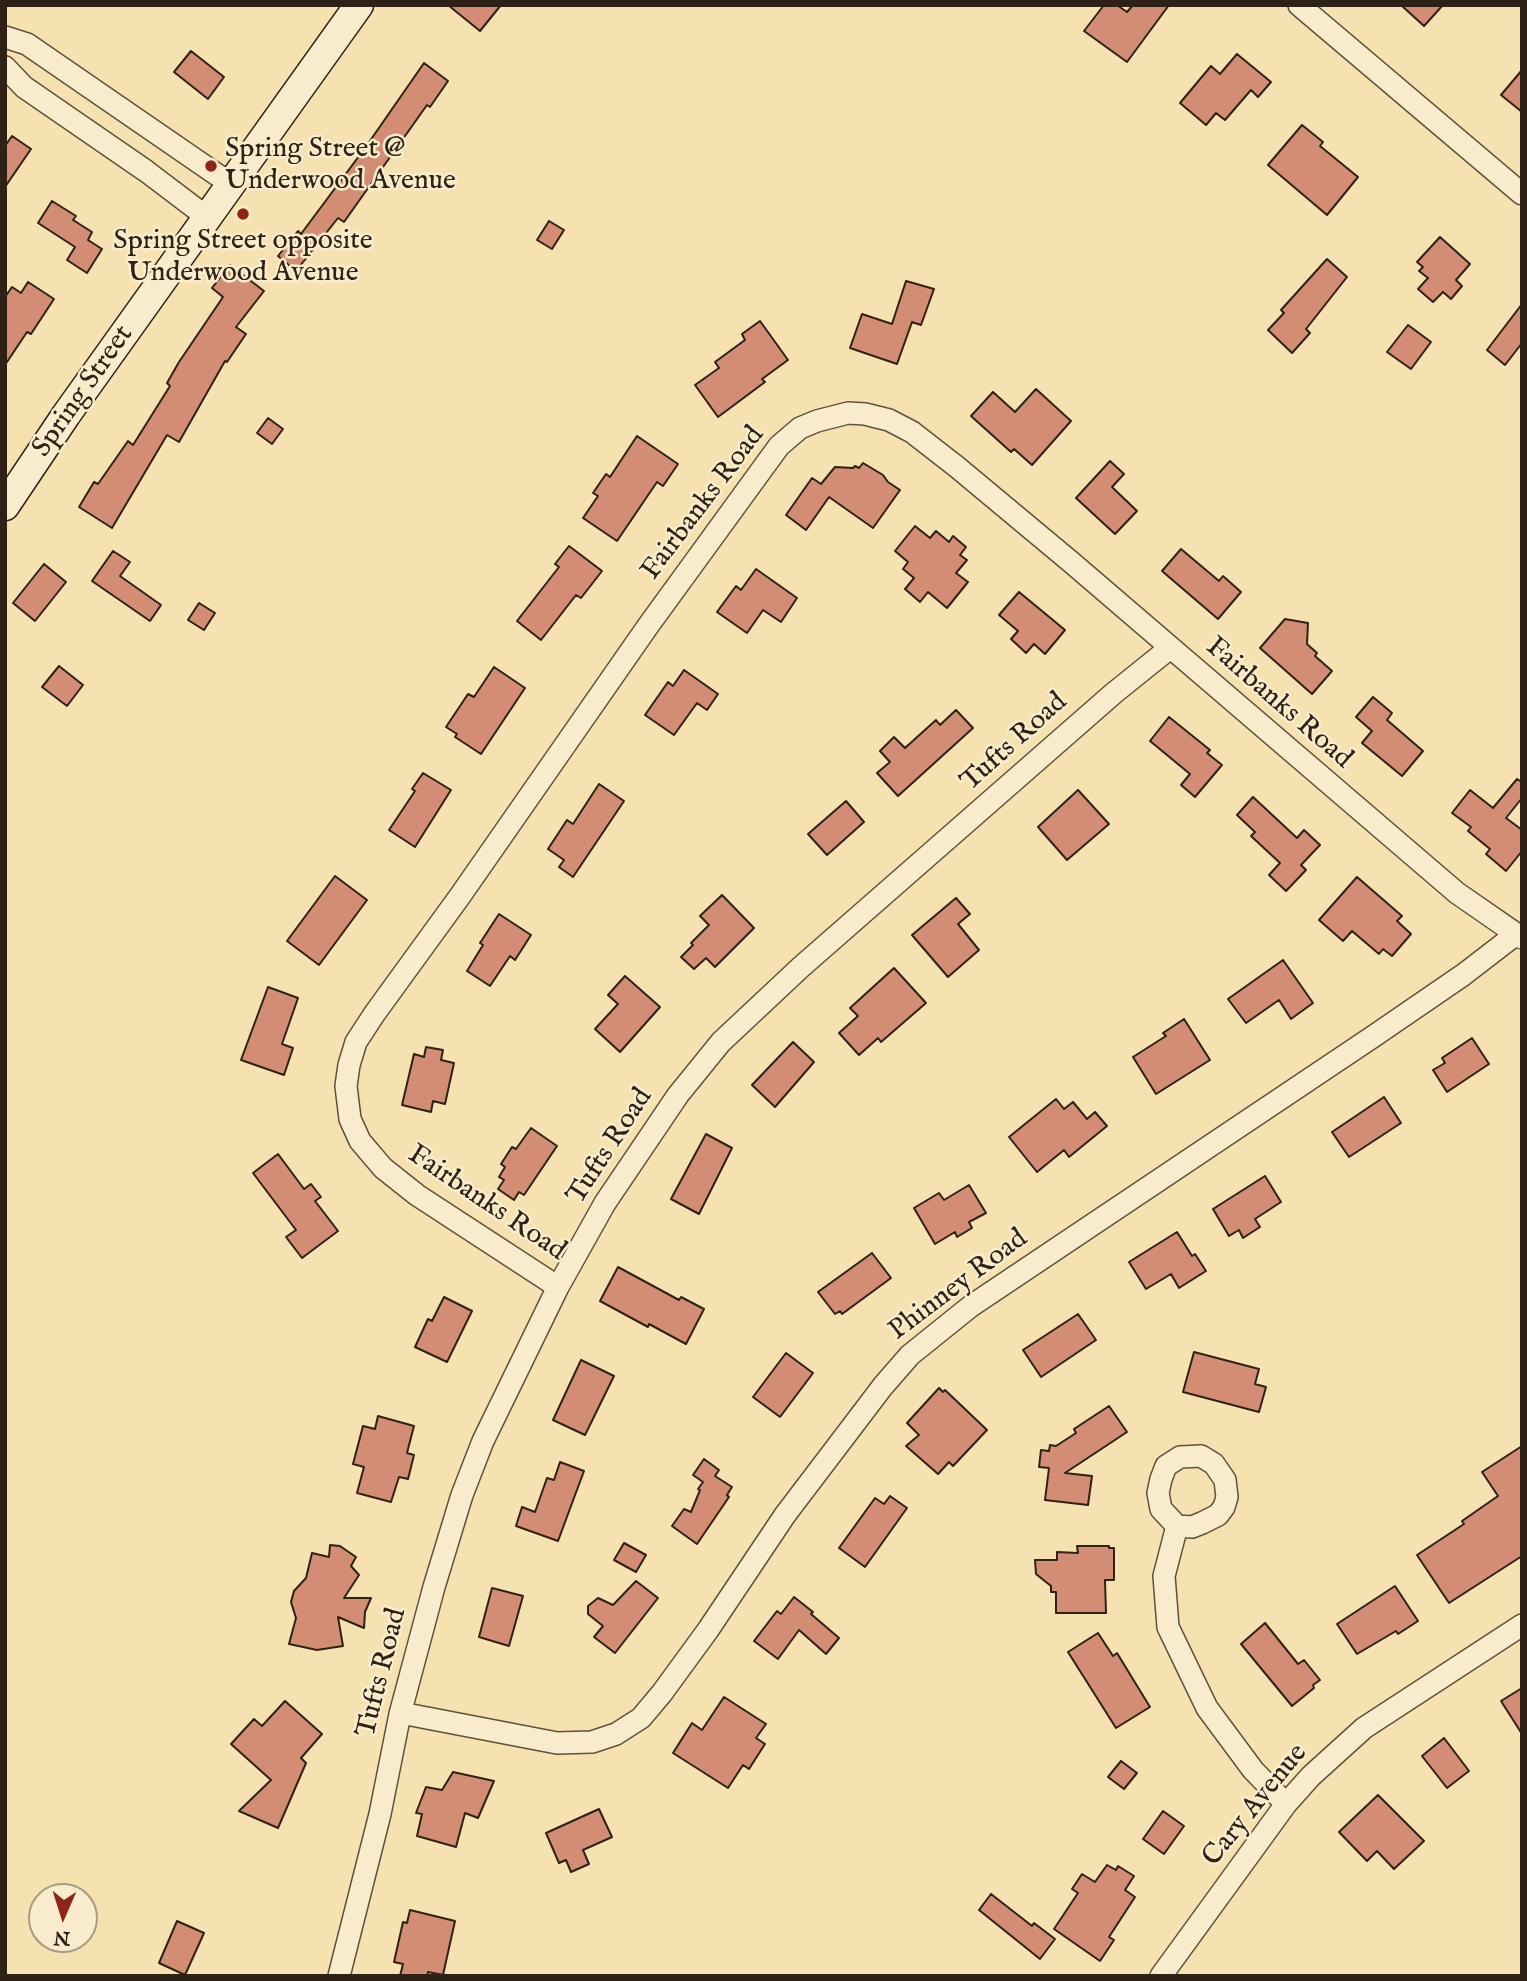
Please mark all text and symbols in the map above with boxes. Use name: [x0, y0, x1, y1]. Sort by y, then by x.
place label: Spring Street @ Underwood Avenue: [225, 133, 456, 199]
marker: Spring Street @ Underwood Avenue: [203, 158, 219, 174]
marker: Spring Street opposite Underwood Avenue: [235, 206, 251, 222]
place label: Spring Street opposite Underwood Avenue: [113, 225, 373, 291]
street label: Spring Street: [26, 320, 142, 464]
street label: Fairbanks Road: [635, 421, 773, 587]
street label: Fairbanks Road: [1198, 631, 1358, 777]
street label: Tufts Road: [955, 687, 1075, 799]
street label: Tufts Road: [561, 1083, 661, 1211]
street label: Fairbanks Road: [401, 1139, 571, 1269]
street label: Phinney Road: [883, 1223, 1035, 1349]
street label: Tufts Road: [351, 1605, 415, 1741]
street label: Cary Avenue: [1196, 1738, 1316, 1874]
north arrow: [28, 1883, 98, 1953]
text: N: [53, 1925, 71, 1949]

